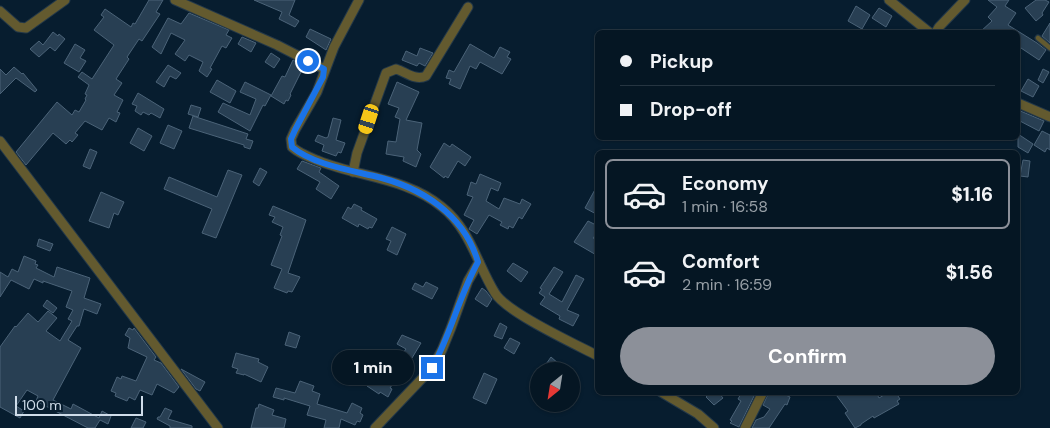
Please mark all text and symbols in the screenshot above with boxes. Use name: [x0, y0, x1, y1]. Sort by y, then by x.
text: Pickup: [650, 49, 714, 74]
route start: [297, 50, 319, 72]
text: Drop-off: [650, 97, 732, 122]
car: [357, 102, 380, 136]
text: Economy: [682, 171, 769, 196]
icon: car: [622, 172, 667, 217]
text: $1.16: [951, 182, 993, 207]
text: 1 min · 16:58: [682, 196, 768, 217]
text: Comfort: [682, 249, 760, 274]
icon: car: [622, 250, 667, 295]
text: $1.56: [946, 260, 993, 285]
text: 2 min · 16:59: [682, 274, 772, 295]
button: Confirm: [620, 327, 995, 385]
callout: 1 min: [332, 350, 414, 386]
text: 1 min: [353, 357, 393, 378]
route end: [421, 357, 443, 379]
north arrow: [530, 362, 580, 412]
map controls: [530, 362, 580, 412]
scale bar: [15, 393, 142, 416]
text: 100 m: [22, 396, 62, 414]

